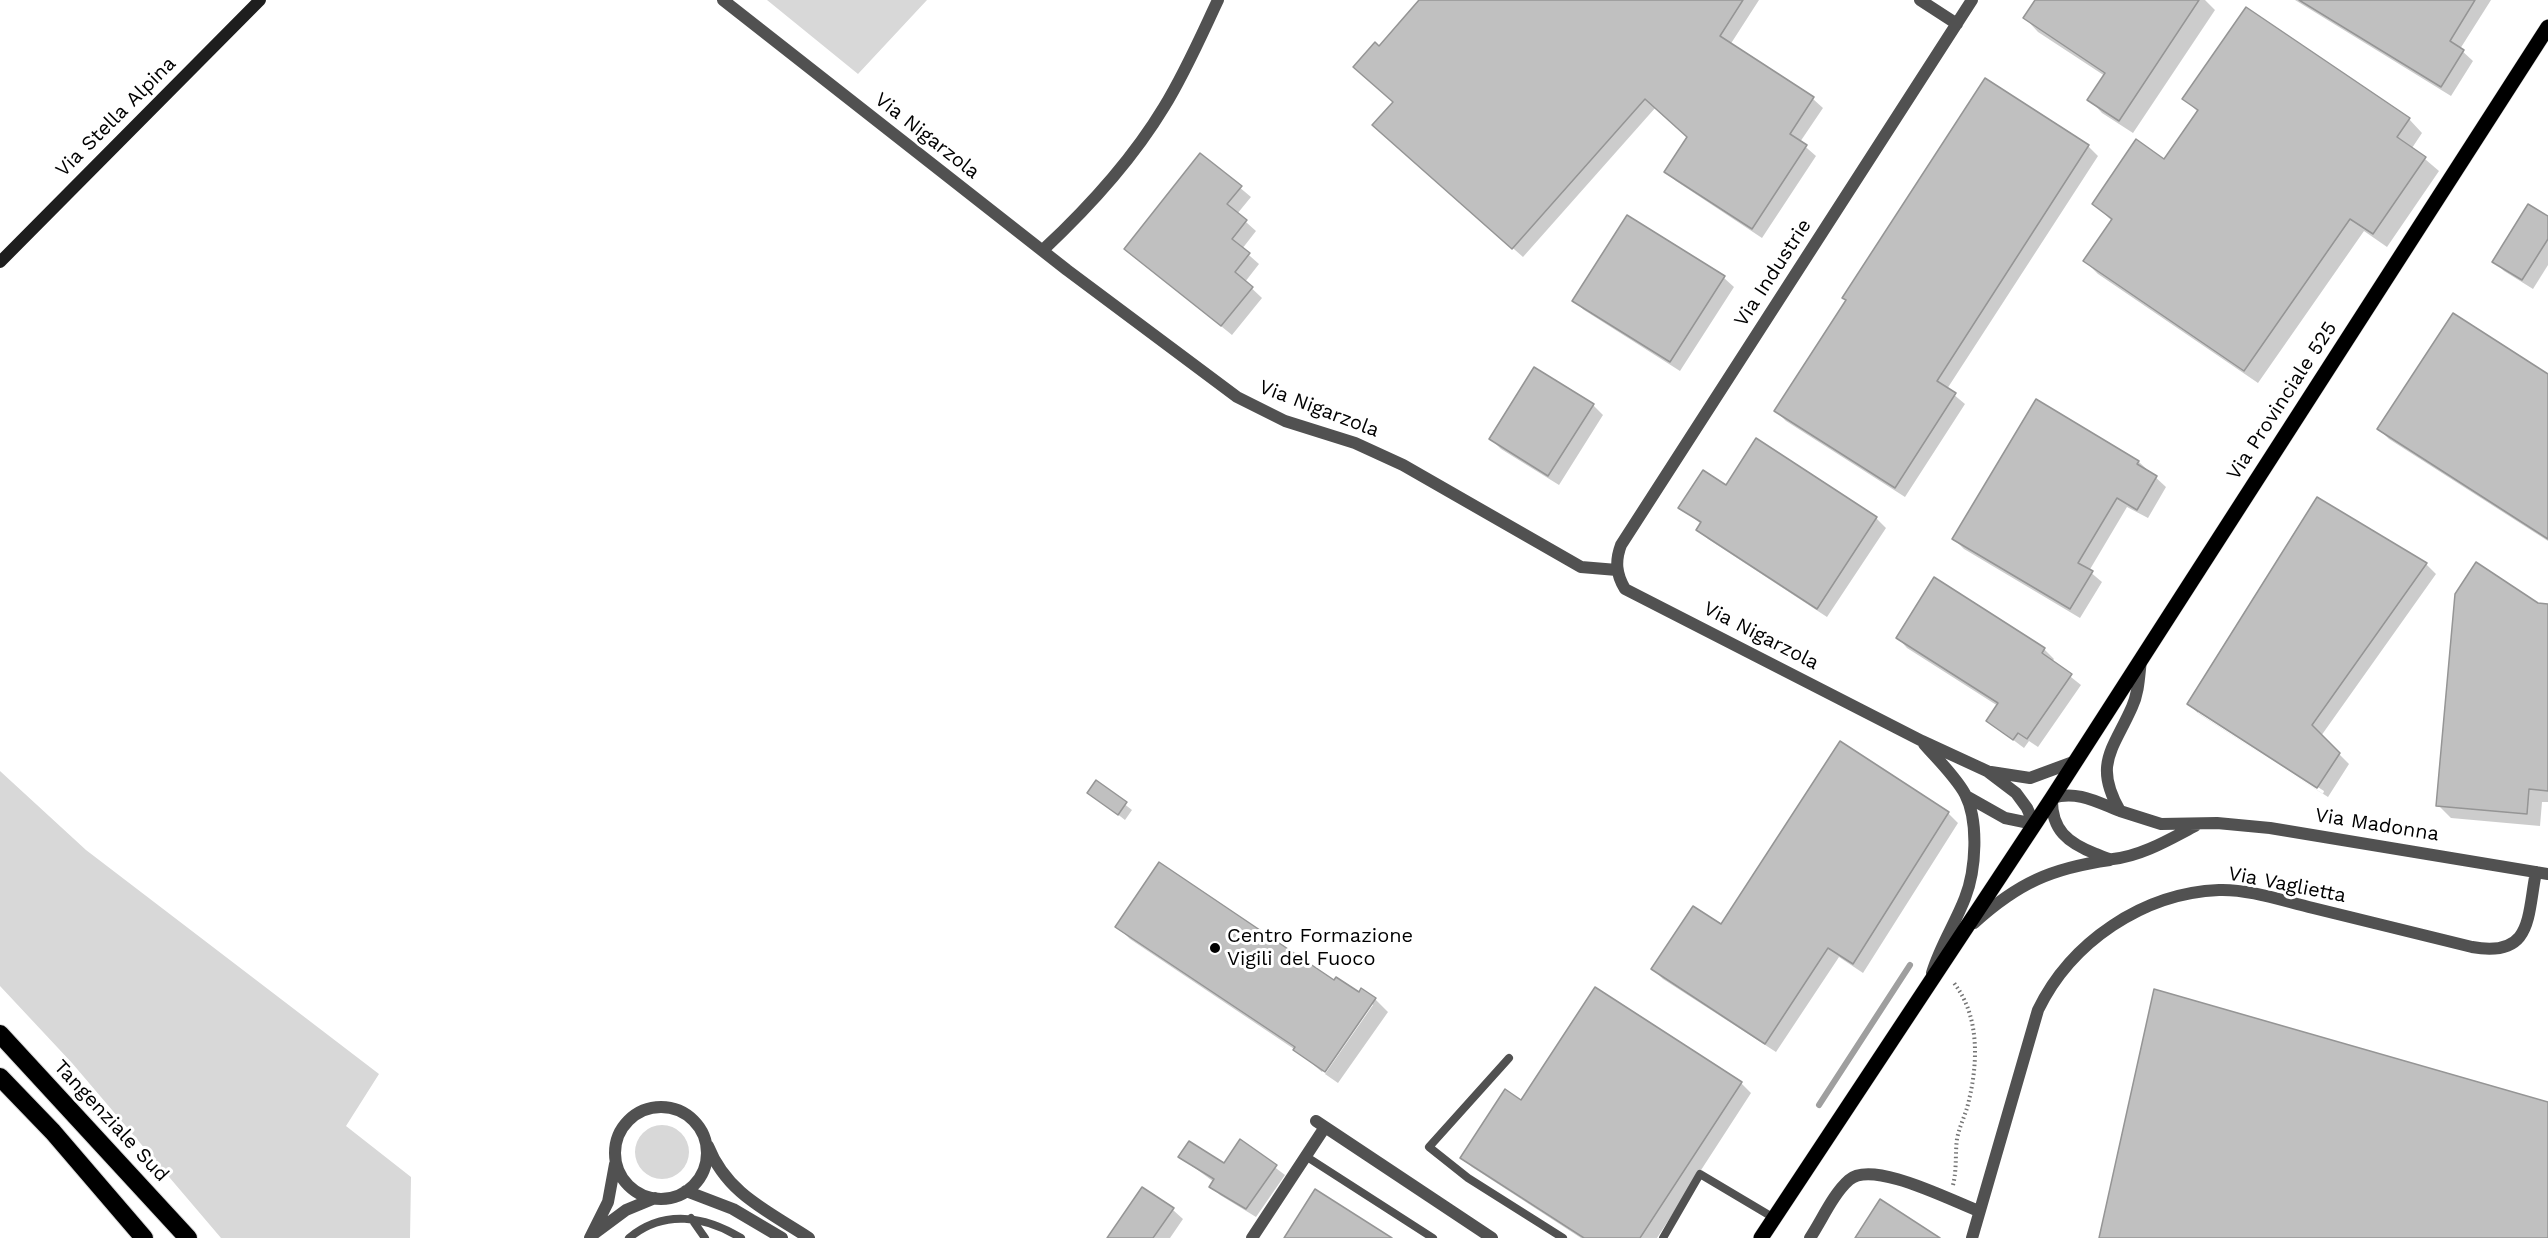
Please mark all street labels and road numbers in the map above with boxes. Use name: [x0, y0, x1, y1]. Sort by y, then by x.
street label: Via Stella Alpina: [51, 52, 181, 182]
street label: Via Nigarzola: [870, 88, 984, 184]
street label: Via Industrie: [1729, 215, 1817, 331]
street label: Via Provinciale 525: [2222, 317, 2342, 485]
street label: Via Nigarzola: [1256, 375, 1382, 443]
street label: Via Nigarzola: [1699, 597, 1823, 675]
street label: Via Madonna: [2313, 803, 2441, 847]
street label: Via Vaglietta: [2226, 862, 2348, 908]
street label: Tangenziale Sud: [48, 1055, 174, 1187]

